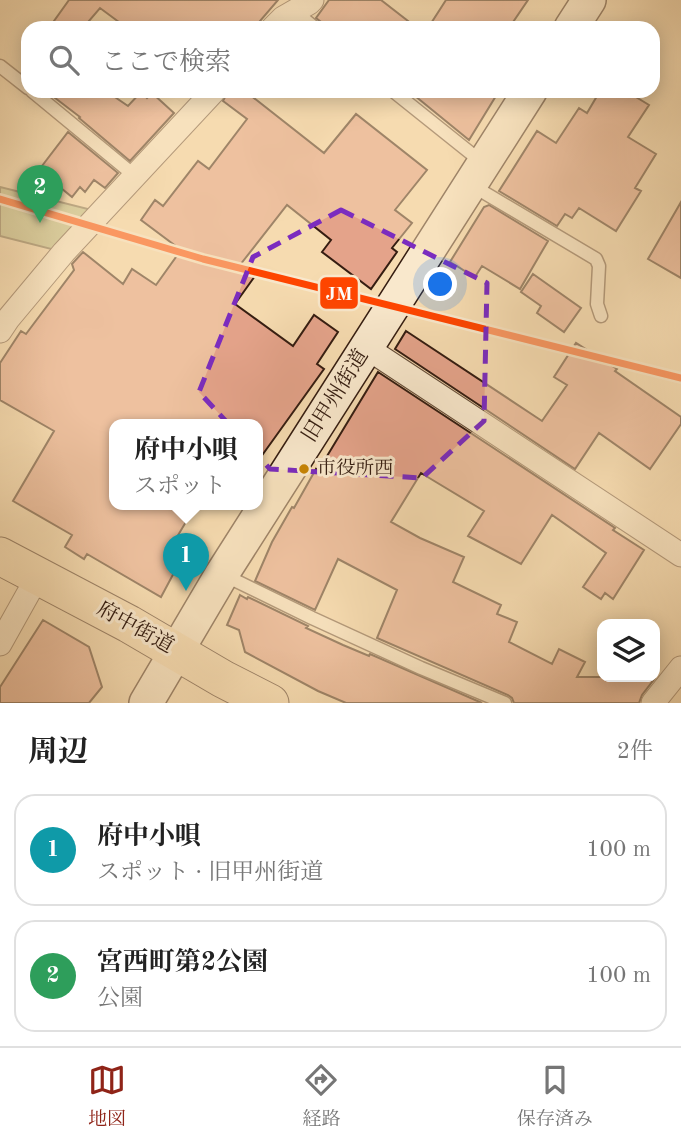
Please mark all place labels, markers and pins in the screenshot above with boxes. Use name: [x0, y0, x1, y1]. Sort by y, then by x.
pin: 2: [17, 165, 63, 223]
place label: 市役所西: [317, 457, 393, 479]
marker: 市役所西: [297, 462, 311, 476]
pin: 1: [163, 533, 209, 591]

